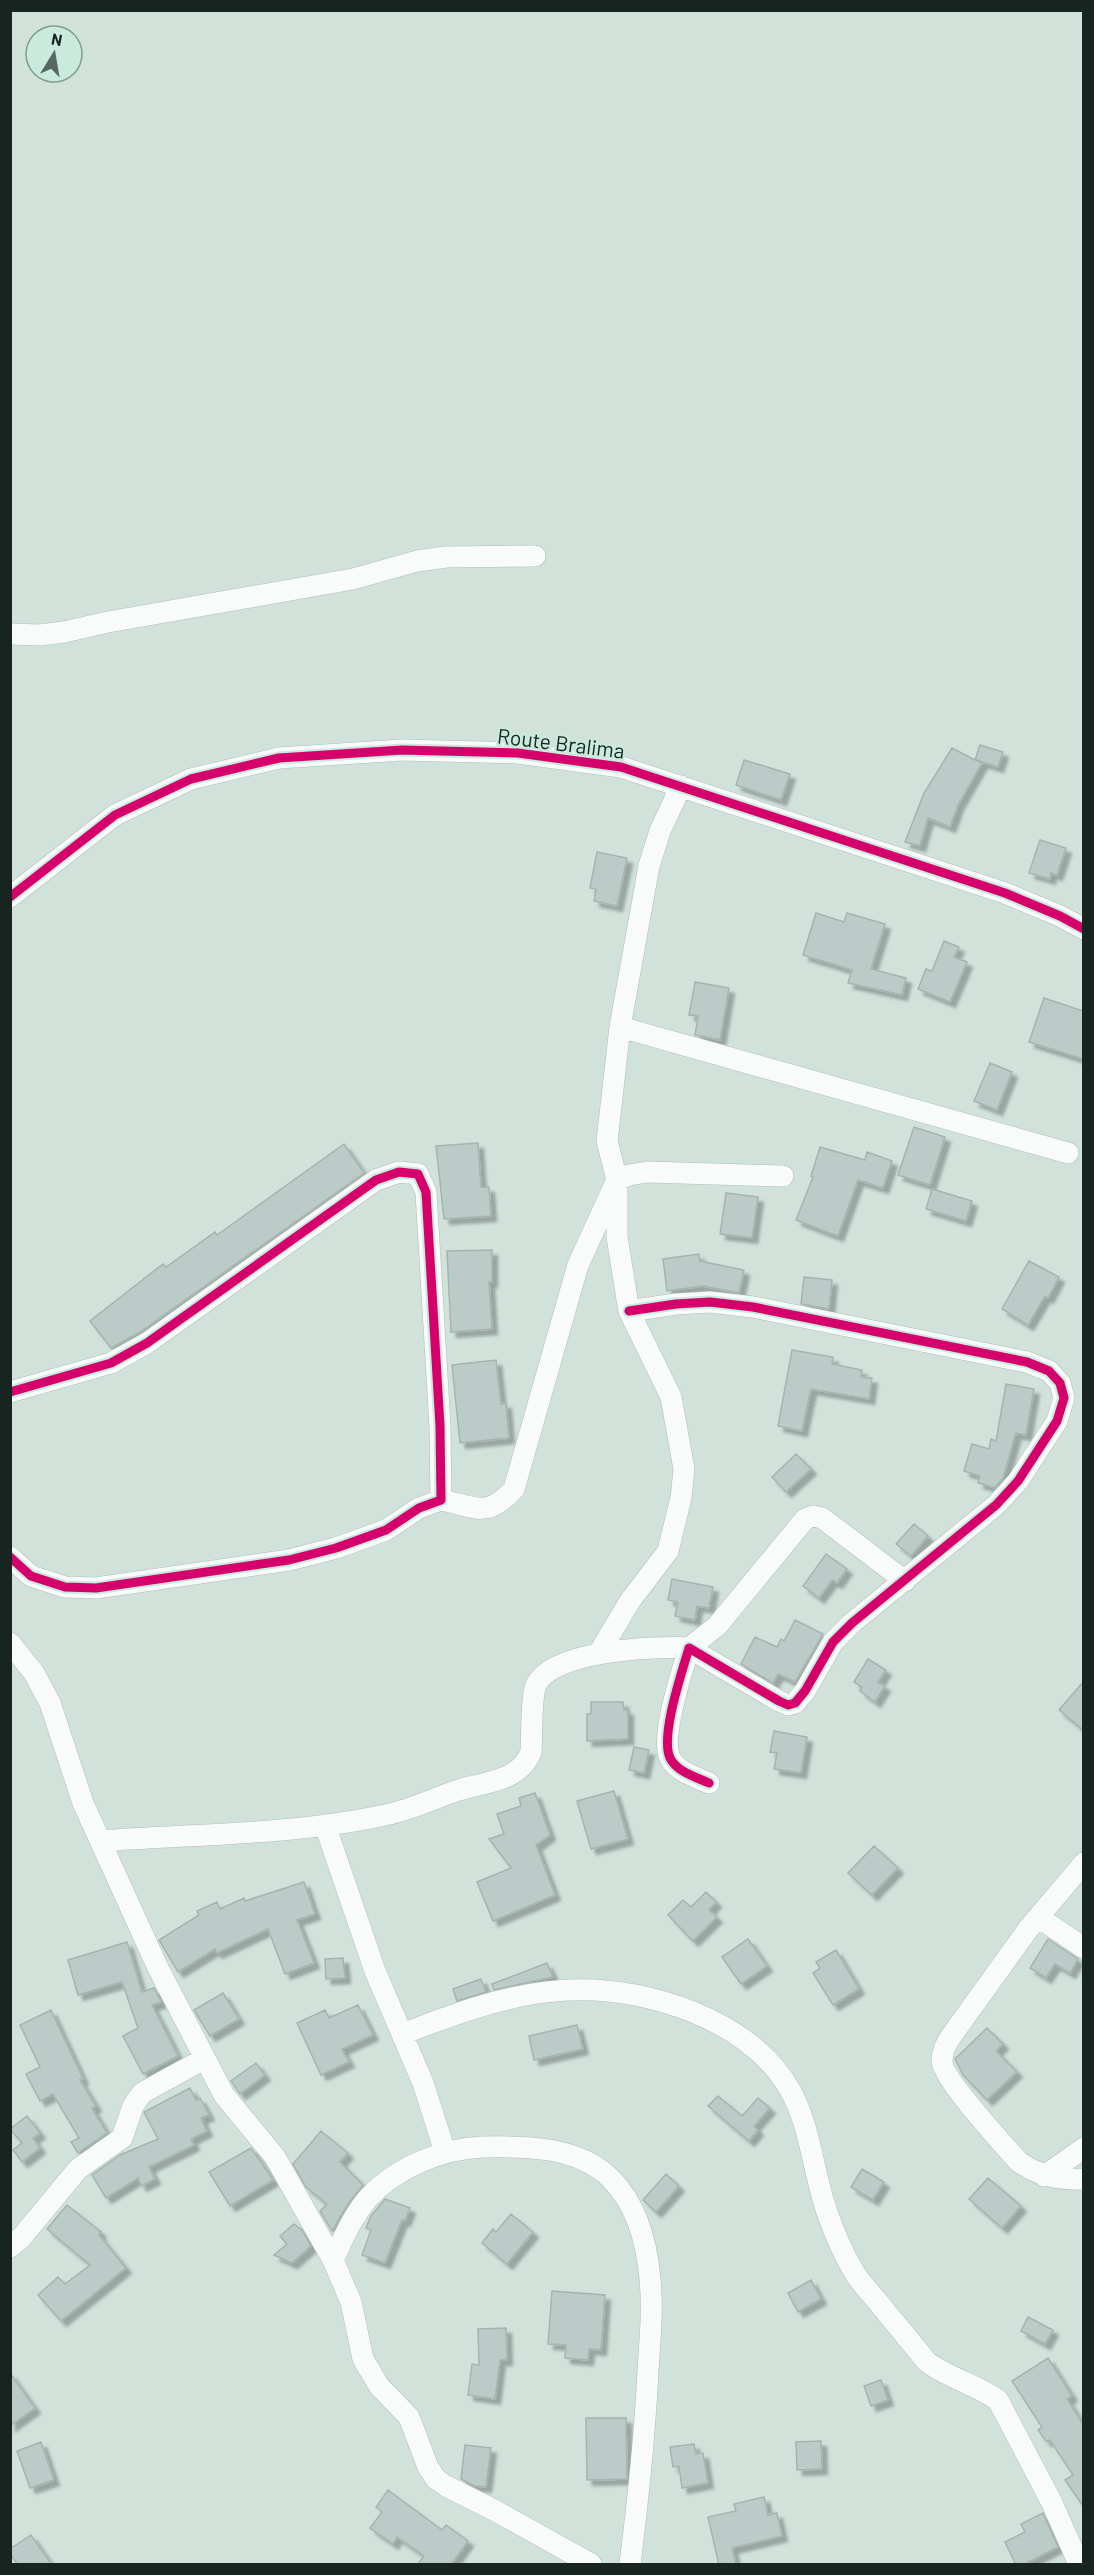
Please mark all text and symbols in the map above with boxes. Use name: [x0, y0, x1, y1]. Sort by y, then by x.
north arrow: [24, 24, 84, 84]
text: N: [50, 28, 64, 49]
street label: Route Bralima: [496, 722, 626, 763]

